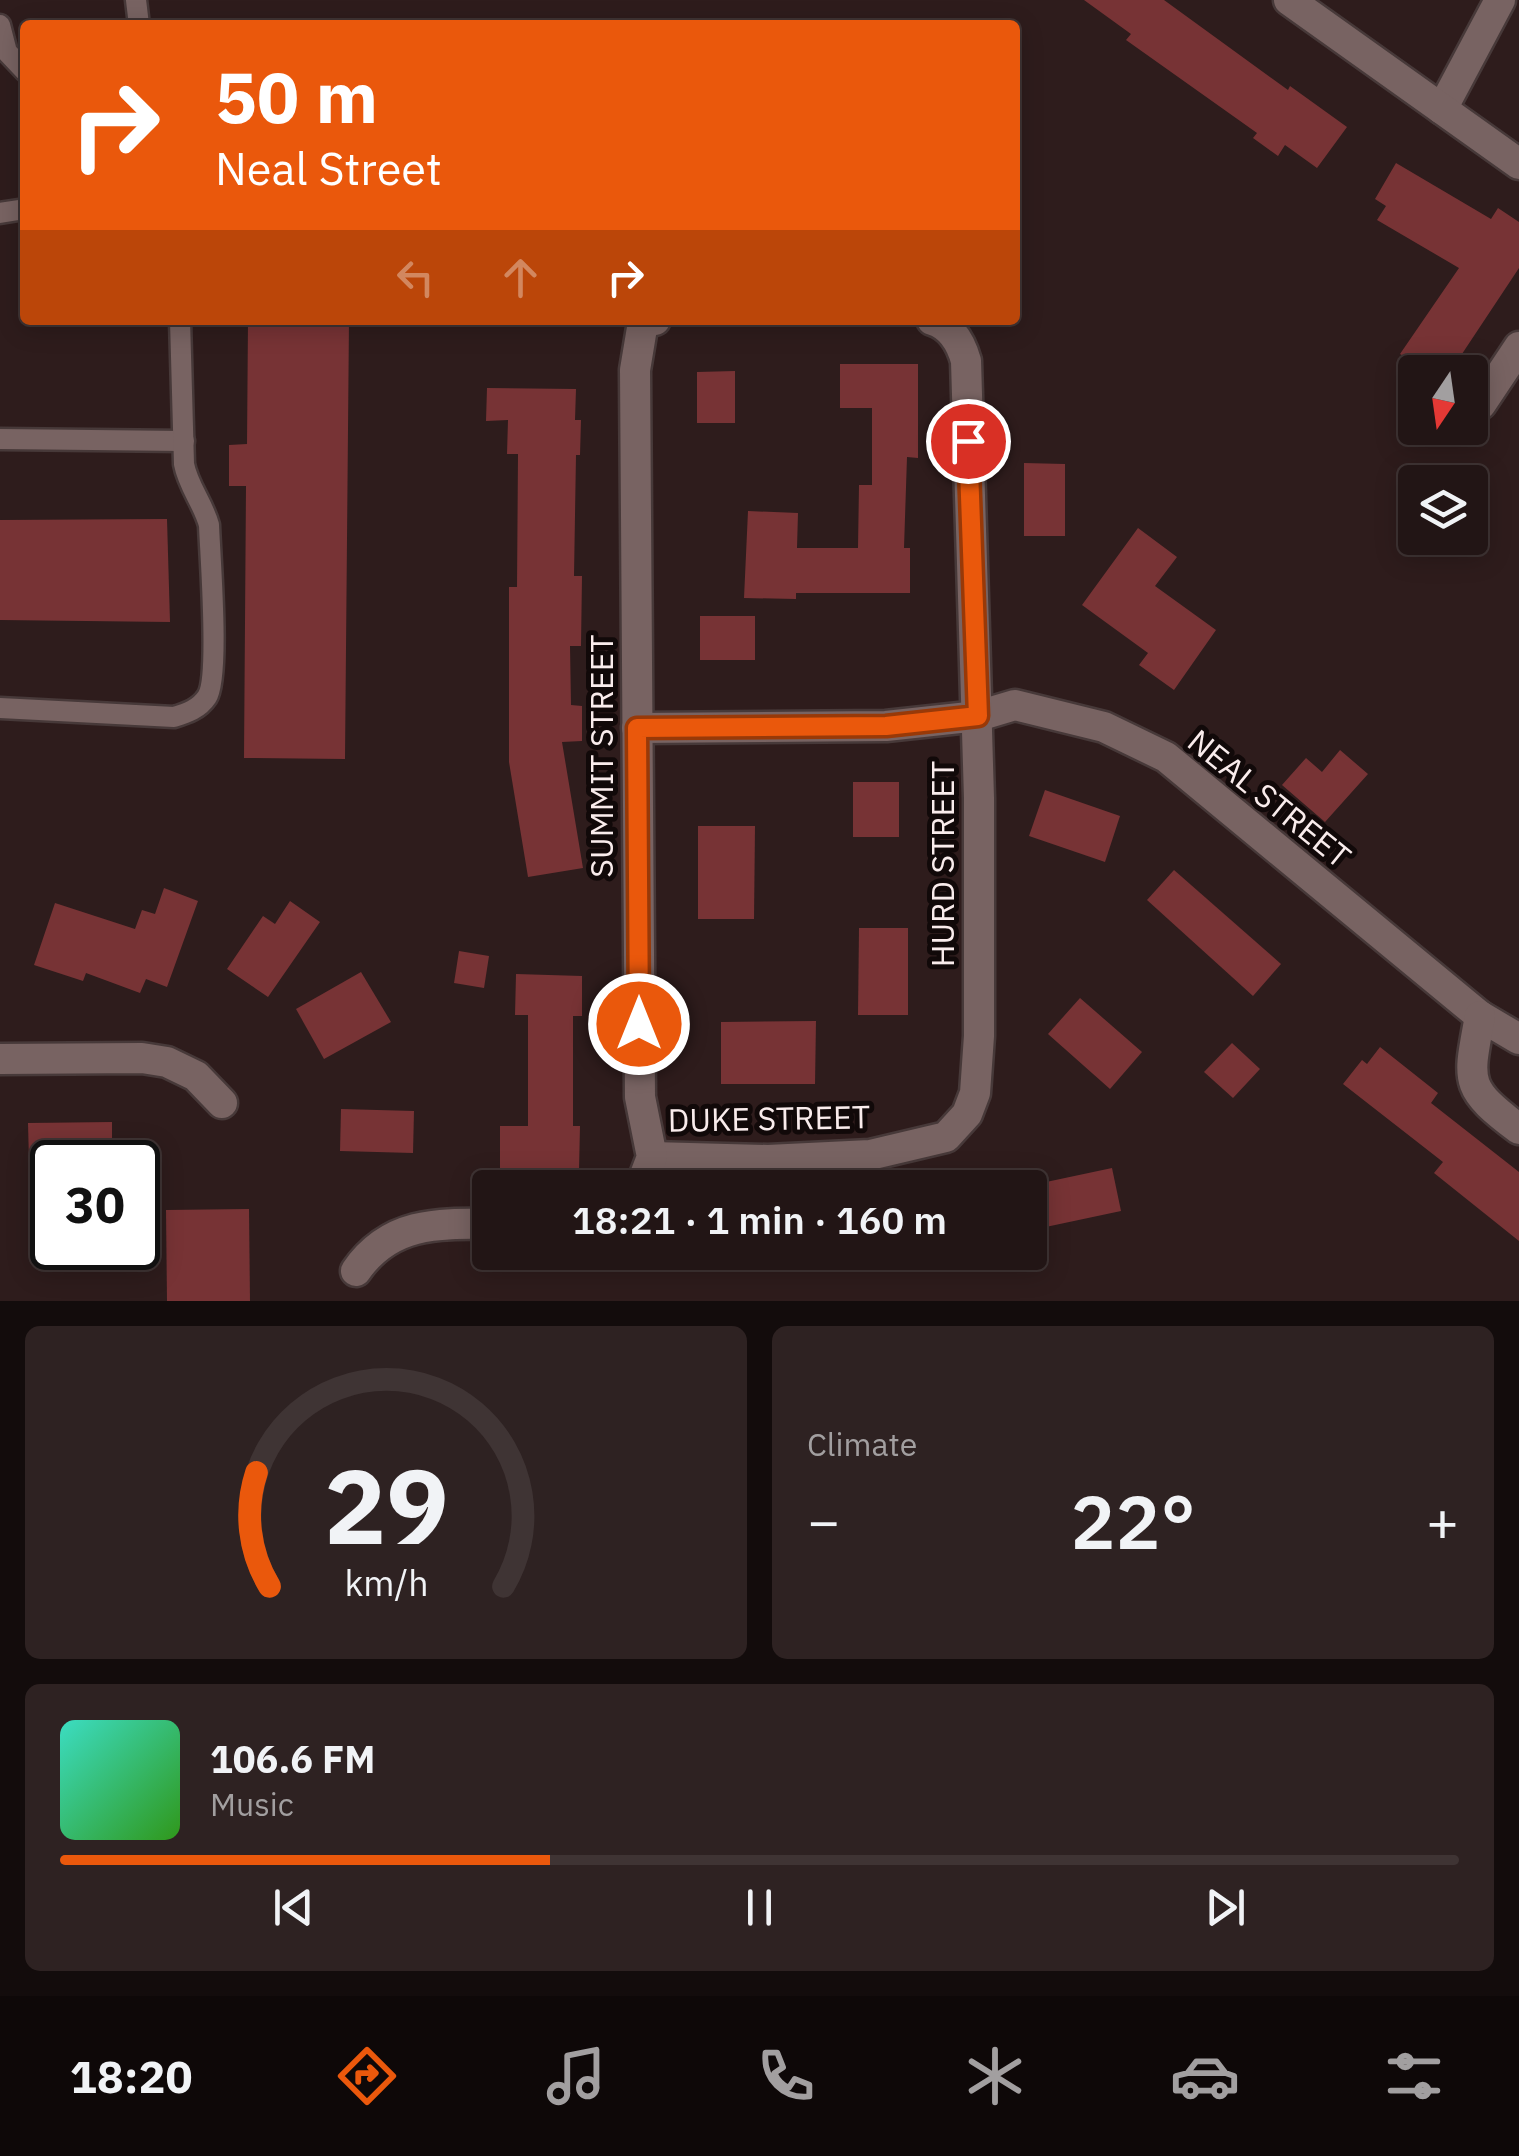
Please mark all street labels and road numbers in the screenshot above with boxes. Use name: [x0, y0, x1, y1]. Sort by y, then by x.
street label: SUMMIT STREET: [580, 634, 622, 878]
street label: NEAL STREET: [1179, 720, 1360, 877]
street label: HURD STREET: [921, 761, 963, 967]
street label: DUKE STREET: [668, 1095, 870, 1141]

